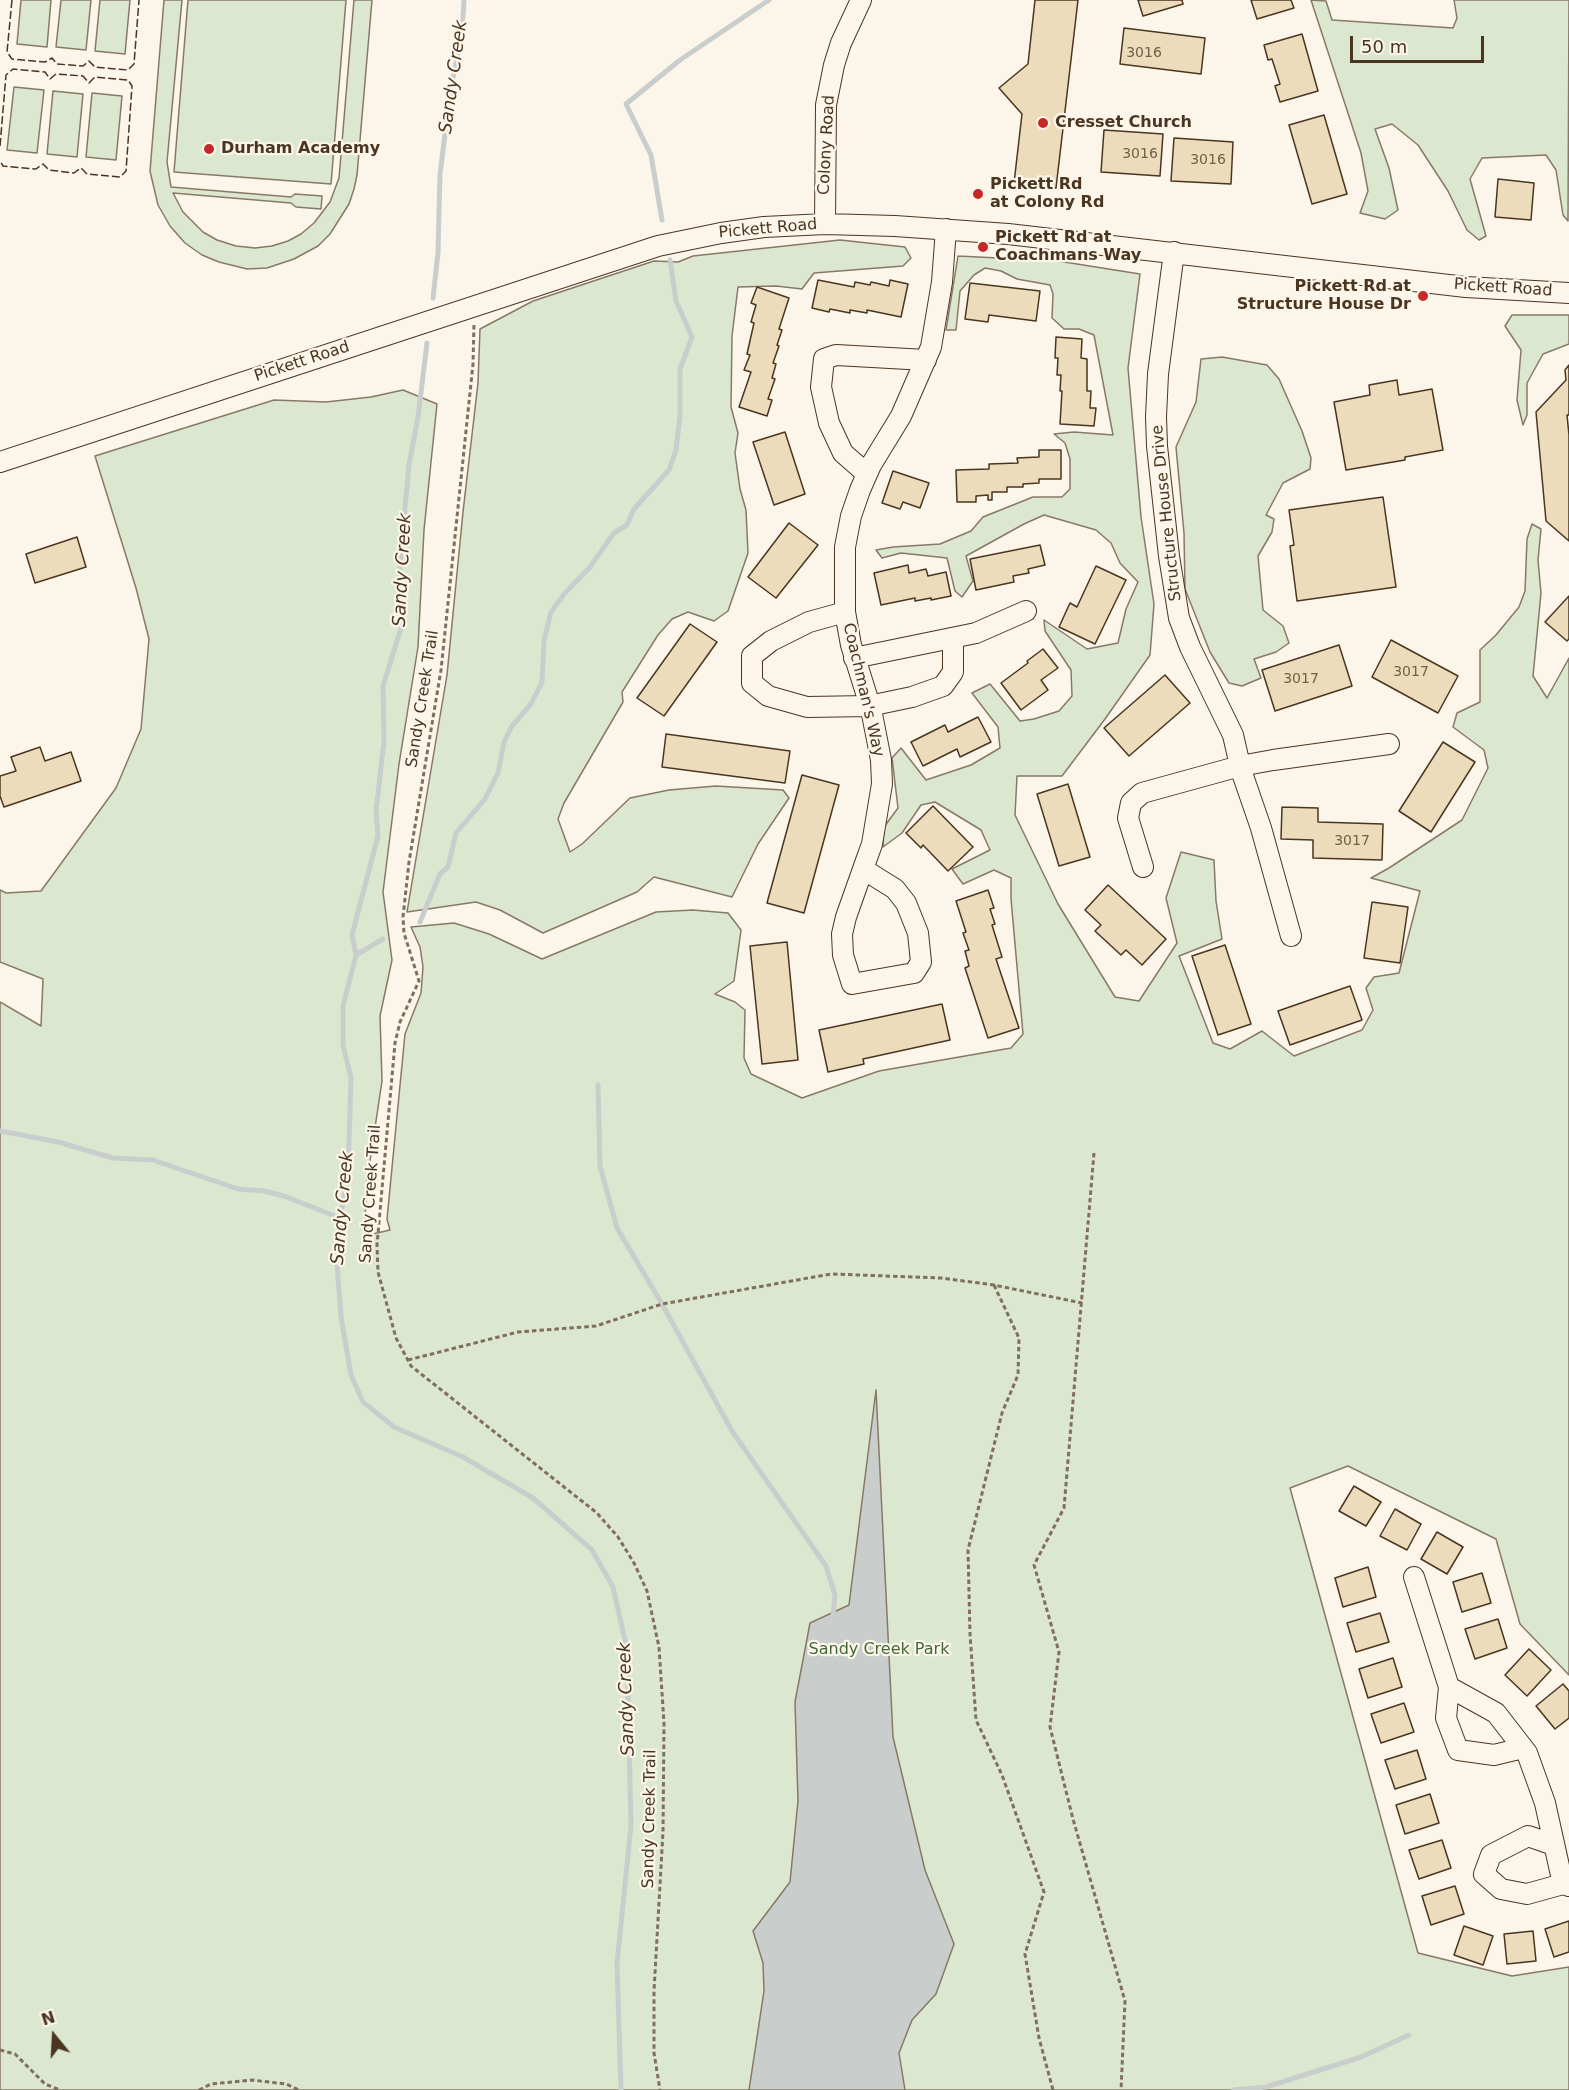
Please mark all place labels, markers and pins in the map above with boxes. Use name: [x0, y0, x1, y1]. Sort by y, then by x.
place label: Cresset Church: [1055, 113, 1192, 133]
marker: Cresset Church: [1036, 116, 1050, 130]
place label: Durham Academy: [221, 139, 380, 159]
marker: Durham Academy: [202, 142, 216, 156]
place label: Pickett Rd at Colony Rd: [990, 175, 1104, 213]
marker: Pickett Rd at Colony Rd: [971, 187, 985, 201]
place label: Pickett Rd at Coachmans Way: [995, 228, 1141, 266]
marker: Pickett Rd at Coachmans Way: [976, 240, 990, 254]
place label: Pickett Rd at Structure House Dr: [1237, 277, 1411, 315]
marker: Pickett Rd at Structure House Dr: [1416, 289, 1430, 303]

